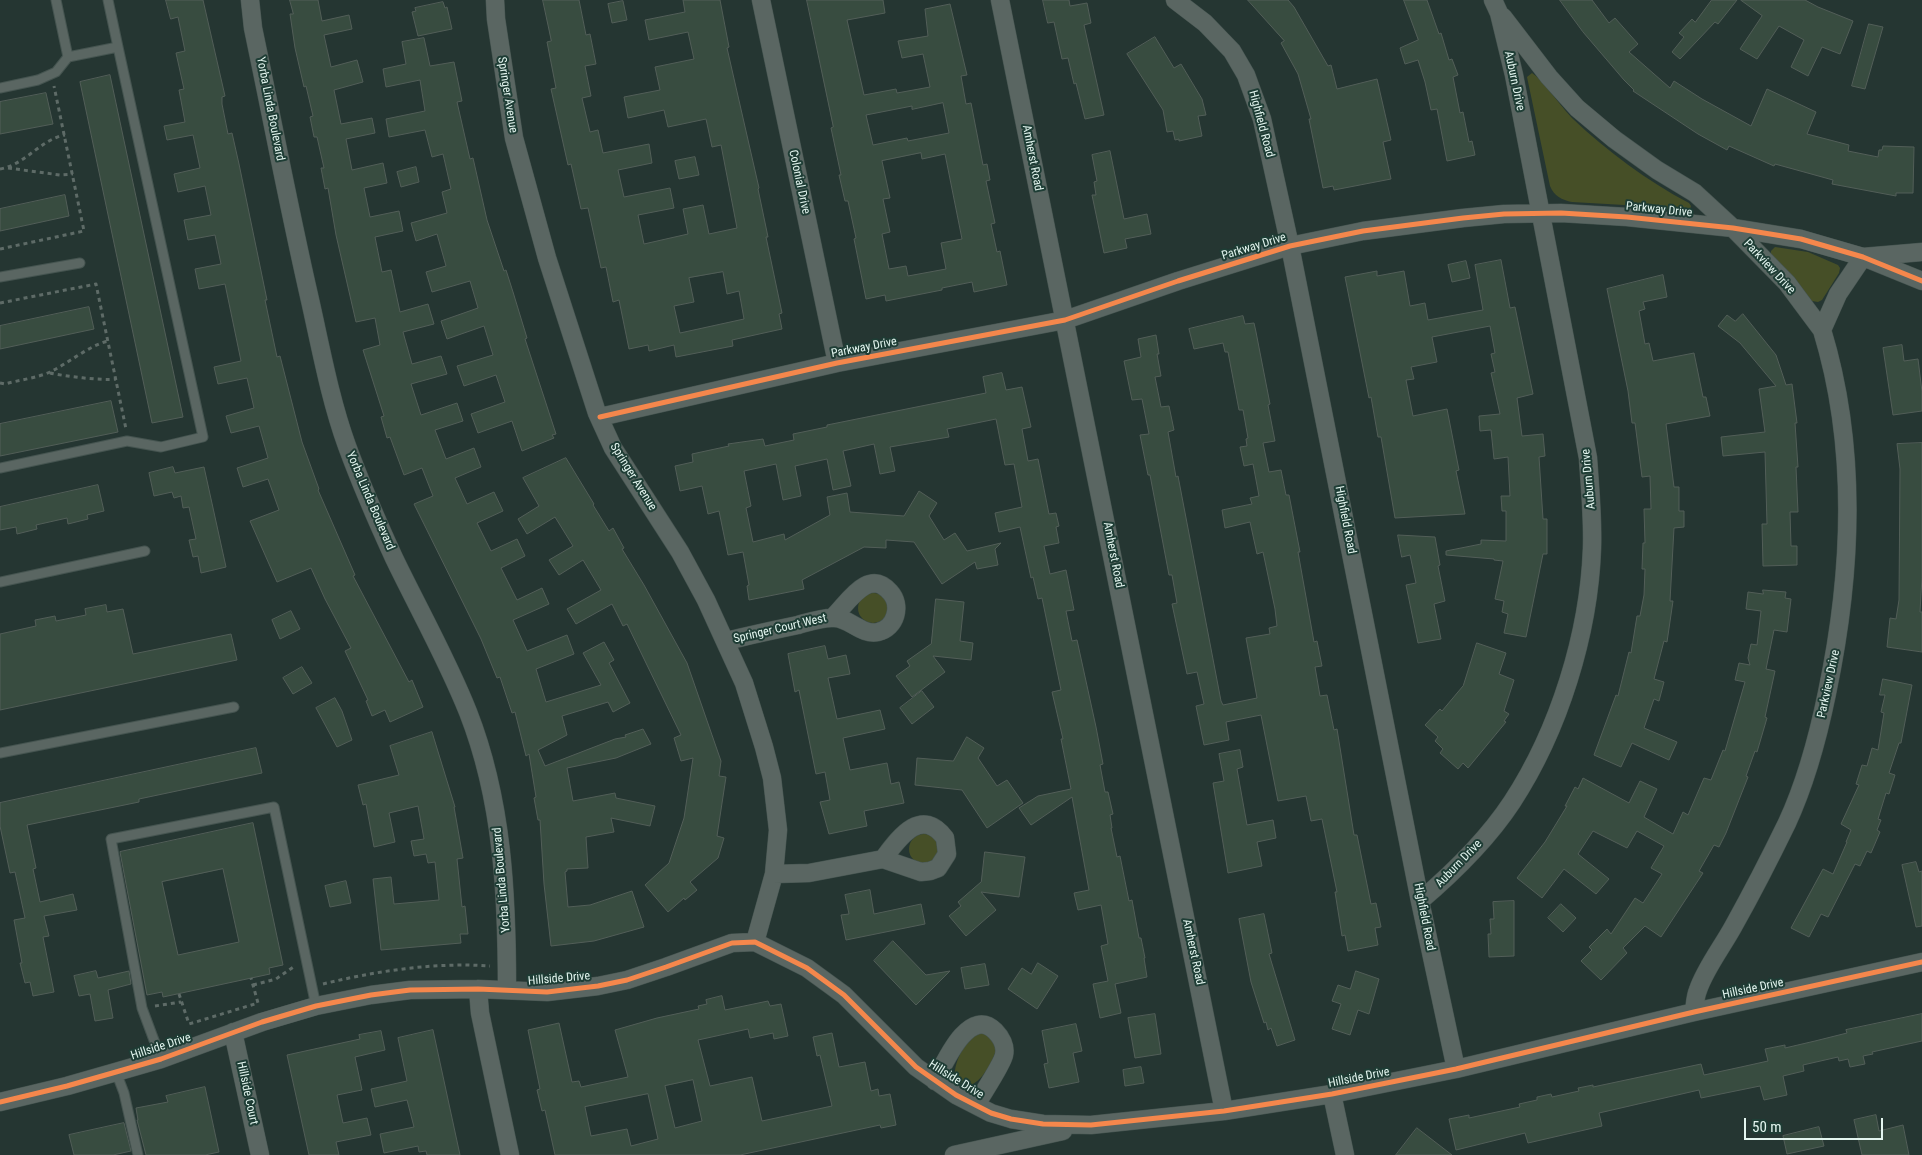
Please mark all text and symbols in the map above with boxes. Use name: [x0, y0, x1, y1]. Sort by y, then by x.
street label: Auburn Drive: [1501, 50, 1527, 112]
street label: Yorba Linda Boulevard: [253, 56, 287, 162]
street label: Springer Avenue: [494, 56, 520, 134]
street label: Highfield Road: [1245, 89, 1277, 159]
street label: Amherst Road: [1019, 124, 1045, 192]
street label: Colonial Drive: [785, 149, 813, 215]
street label: Parkway Drive: [1625, 199, 1693, 221]
street label: Parkway Drive: [1220, 230, 1288, 264]
street label: Parkview Drive: [1740, 237, 1798, 297]
street label: Parkway Drive: [830, 335, 898, 361]
street label: Springer Avenue: [607, 441, 659, 513]
street label: Auburn Drive: [1579, 448, 1599, 510]
street label: Yorba Linda Boulevard: [343, 450, 397, 552]
street label: Highfield Road: [1331, 485, 1359, 555]
street label: Amherst Road: [1100, 521, 1126, 589]
street label: Springer Court West: [732, 611, 828, 647]
street label: Parkview Drive: [1815, 649, 1843, 719]
street label: Yorba Linda Boulevard: [490, 827, 514, 933]
street label: Auburn Drive: [1433, 837, 1485, 891]
street label: Highfield Road: [1410, 882, 1438, 952]
street label: Amherst Road: [1179, 918, 1207, 986]
street label: Hillside Drive: [527, 969, 591, 989]
street label: Hillside Drive: [1721, 975, 1785, 1003]
street label: Hillside Drive: [129, 1031, 193, 1063]
street label: Hillside Drive: [926, 1057, 986, 1103]
street label: Hillside Court: [233, 1060, 261, 1126]
street label: Hillside Drive: [1327, 1065, 1391, 1091]
scale bar: [1747, 1108, 1886, 1140]
text: 50 m: [1752, 1118, 1782, 1136]

